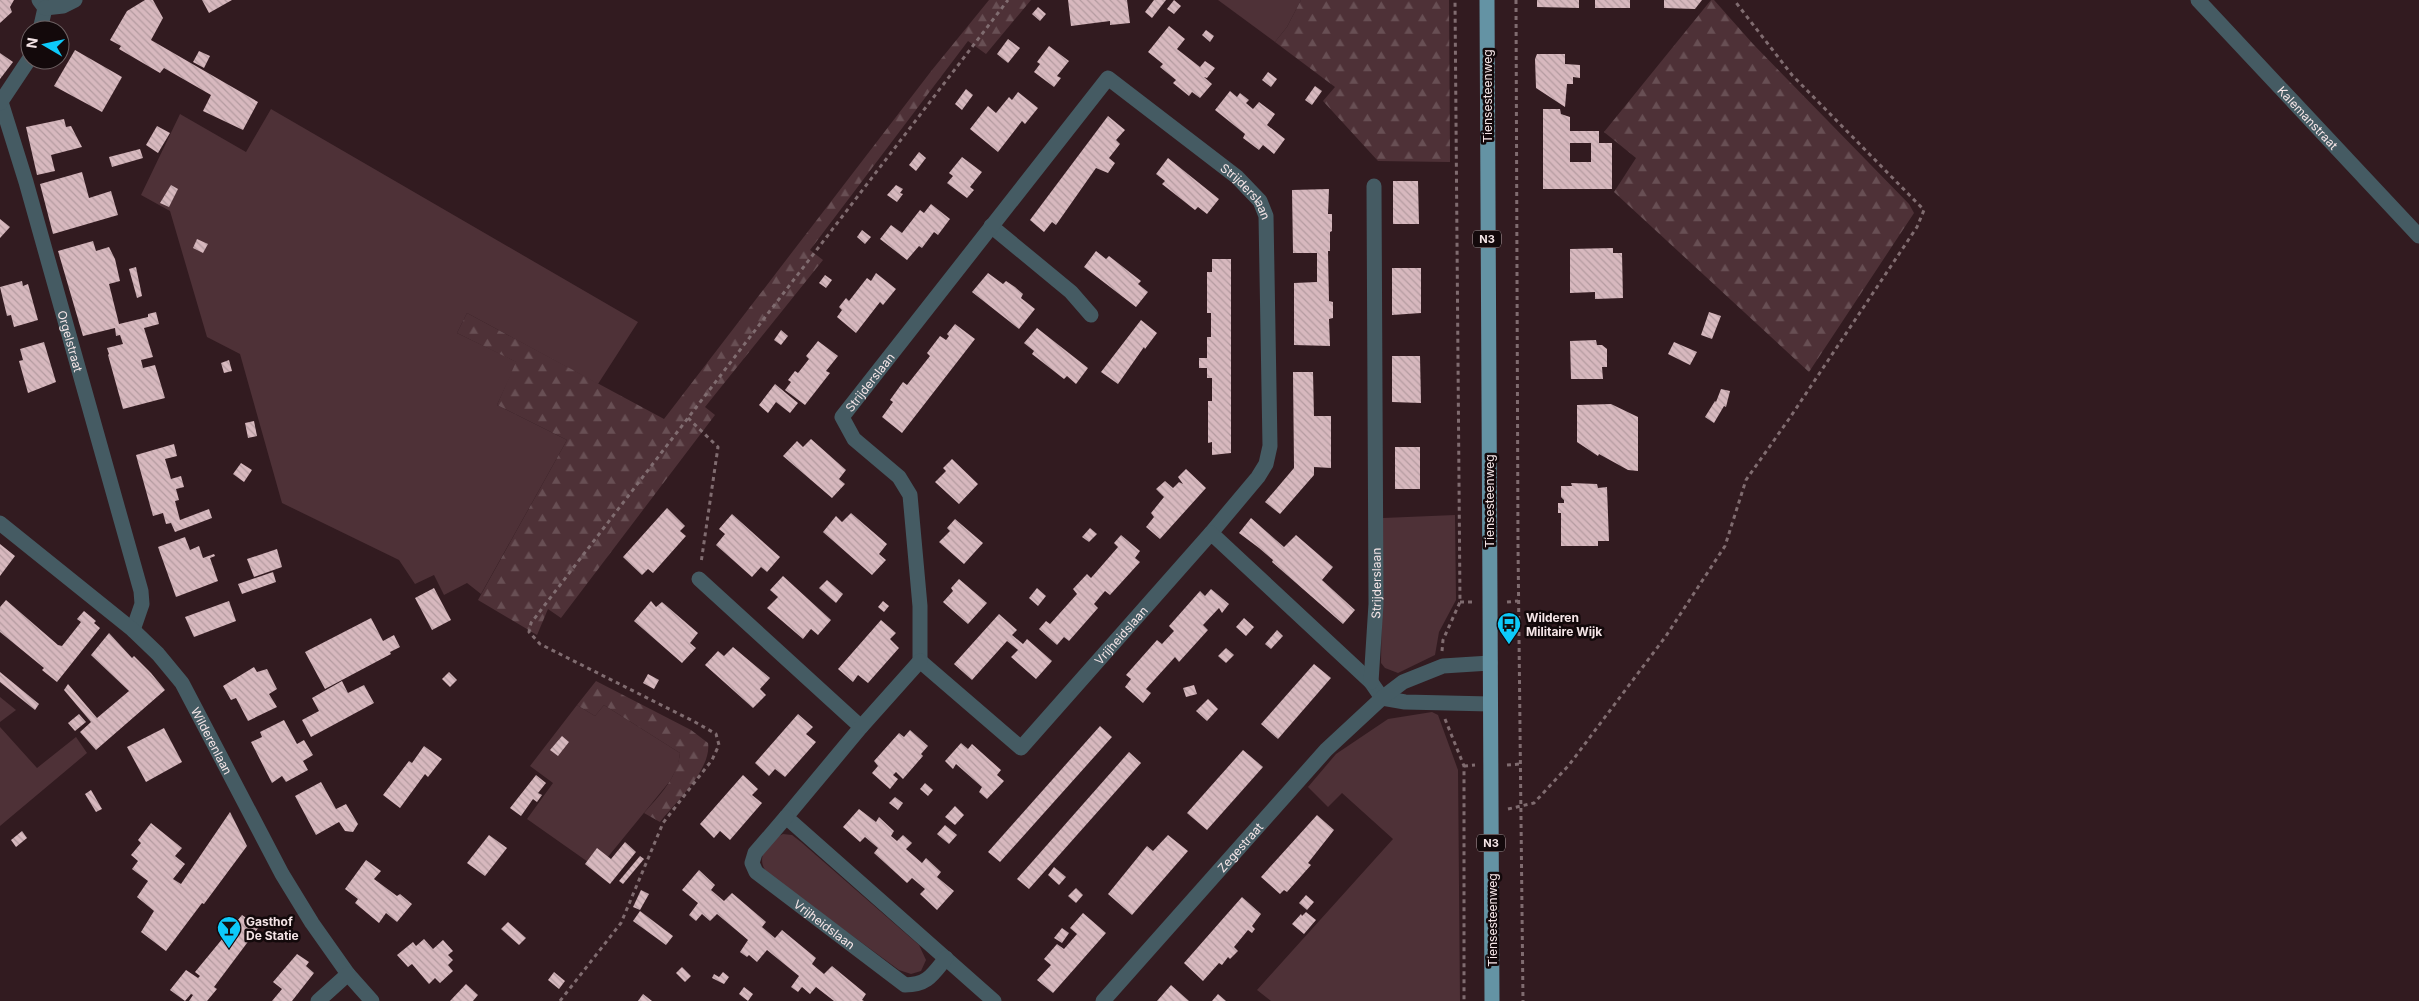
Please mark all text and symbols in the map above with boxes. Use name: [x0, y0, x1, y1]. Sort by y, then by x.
north arrow: [20, 20, 70, 70]
text: N: [22, 36, 41, 49]
street label: Tiensesteenweg: [1480, 49, 1495, 143]
street label: Kalemanstraat: [2275, 83, 2341, 152]
street label: Strijderslaan: [1218, 160, 1274, 222]
road number: N3: [1473, 230, 1501, 248]
street label: Orgelstraat: [55, 309, 86, 373]
street label: Strijderslaan: [842, 349, 897, 415]
street label: Tiensesteenweg: [1482, 454, 1497, 548]
street label: Strijderslaan: [1368, 548, 1384, 619]
street label: Vrijheidslaan: [1091, 603, 1151, 667]
place label: Wilderen Militaire Wijk: [1526, 610, 1602, 639]
bus stop icon: Wilderen Militaire Wijk: [1496, 611, 1522, 645]
street label: Wilderenlaan: [188, 704, 236, 777]
street label: Zegestraat: [1214, 819, 1266, 875]
road number: N3: [1477, 834, 1505, 851]
street label: Tiensesteenweg: [1485, 873, 1500, 967]
street label: Vrijheidslaan: [791, 896, 858, 952]
place label: Gasthof De Statie: [246, 914, 299, 943]
bar icon: Gasthof De Statie: [216, 915, 242, 949]

